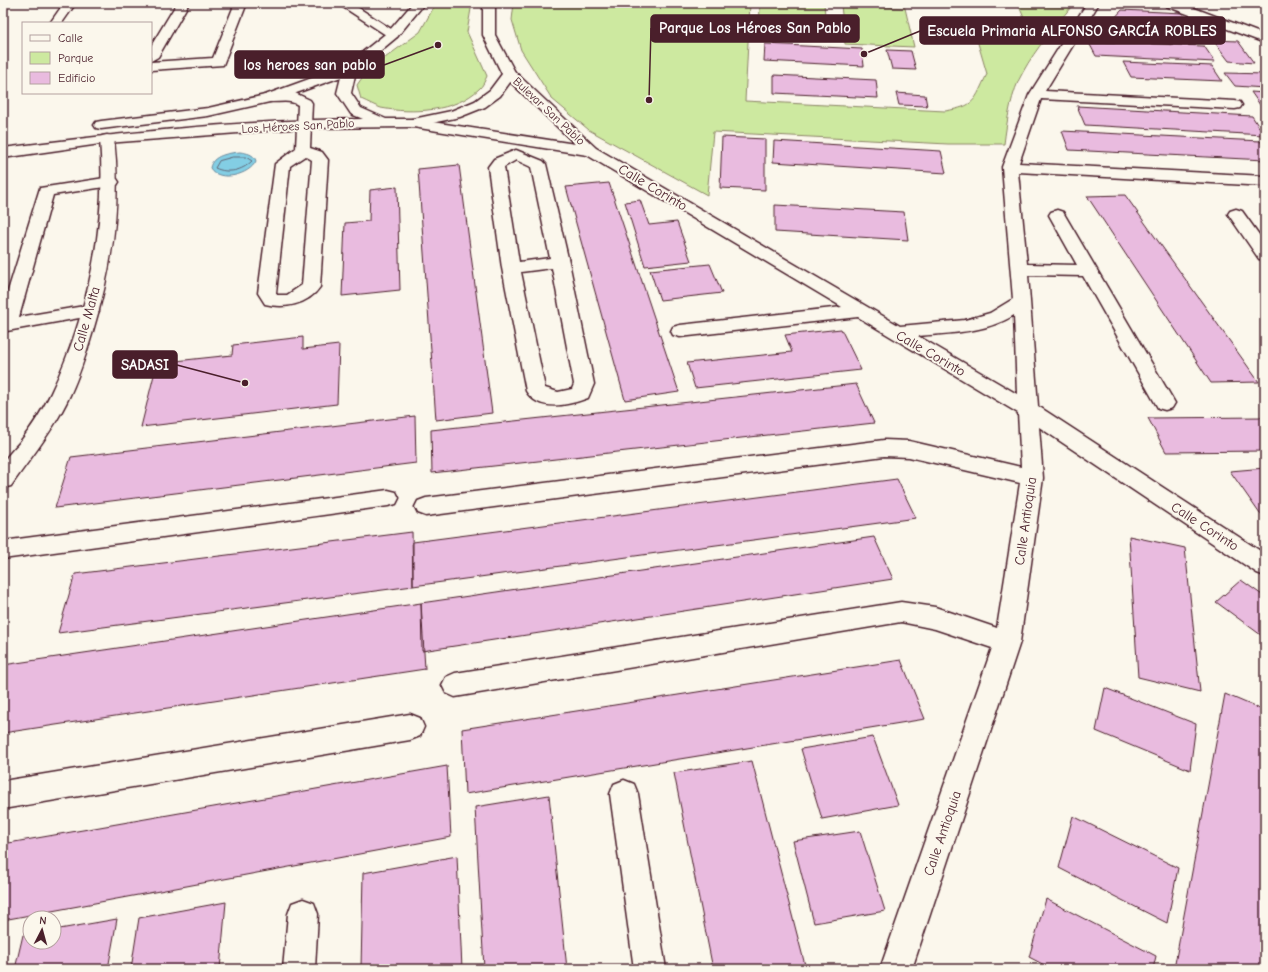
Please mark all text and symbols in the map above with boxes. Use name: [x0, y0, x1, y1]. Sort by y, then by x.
callout: Parque Los Héroes San Pablo: [651, 15, 859, 42]
callout: Escuela Primaria ALFONSO GARCÍA ROBLES: [920, 17, 1225, 44]
text: Parque Los Héroes San Pablo: [659, 19, 851, 37]
text: Escuela Primaria ALFONSO GARCÍA ROBLES: [927, 21, 1217, 40]
legend: [22, 22, 152, 94]
text: Calle: [58, 31, 83, 45]
text: Parque: [58, 51, 93, 65]
callout: los heroes san pablo: [235, 51, 384, 78]
text: los heroes san pablo: [243, 56, 377, 74]
text: Edificio: [58, 71, 95, 85]
street label: Bulevar San Pablo: [510, 74, 588, 148]
street label: Los Héroes San Pablo: [241, 116, 355, 136]
street label: Calle Corinto: [615, 160, 690, 215]
street label: Calle Malta: [69, 285, 104, 353]
street label: Calle Corinto: [893, 327, 968, 380]
callout: SADASI: [113, 351, 177, 378]
text: SADASI: [121, 356, 169, 374]
street label: Calle Antioquia: [1011, 476, 1040, 566]
street label: Calle Corinto: [1168, 498, 1242, 555]
street label: Calle Antioquia: [920, 788, 965, 878]
north arrow: [22, 910, 62, 950]
text: N: [39, 914, 47, 927]

